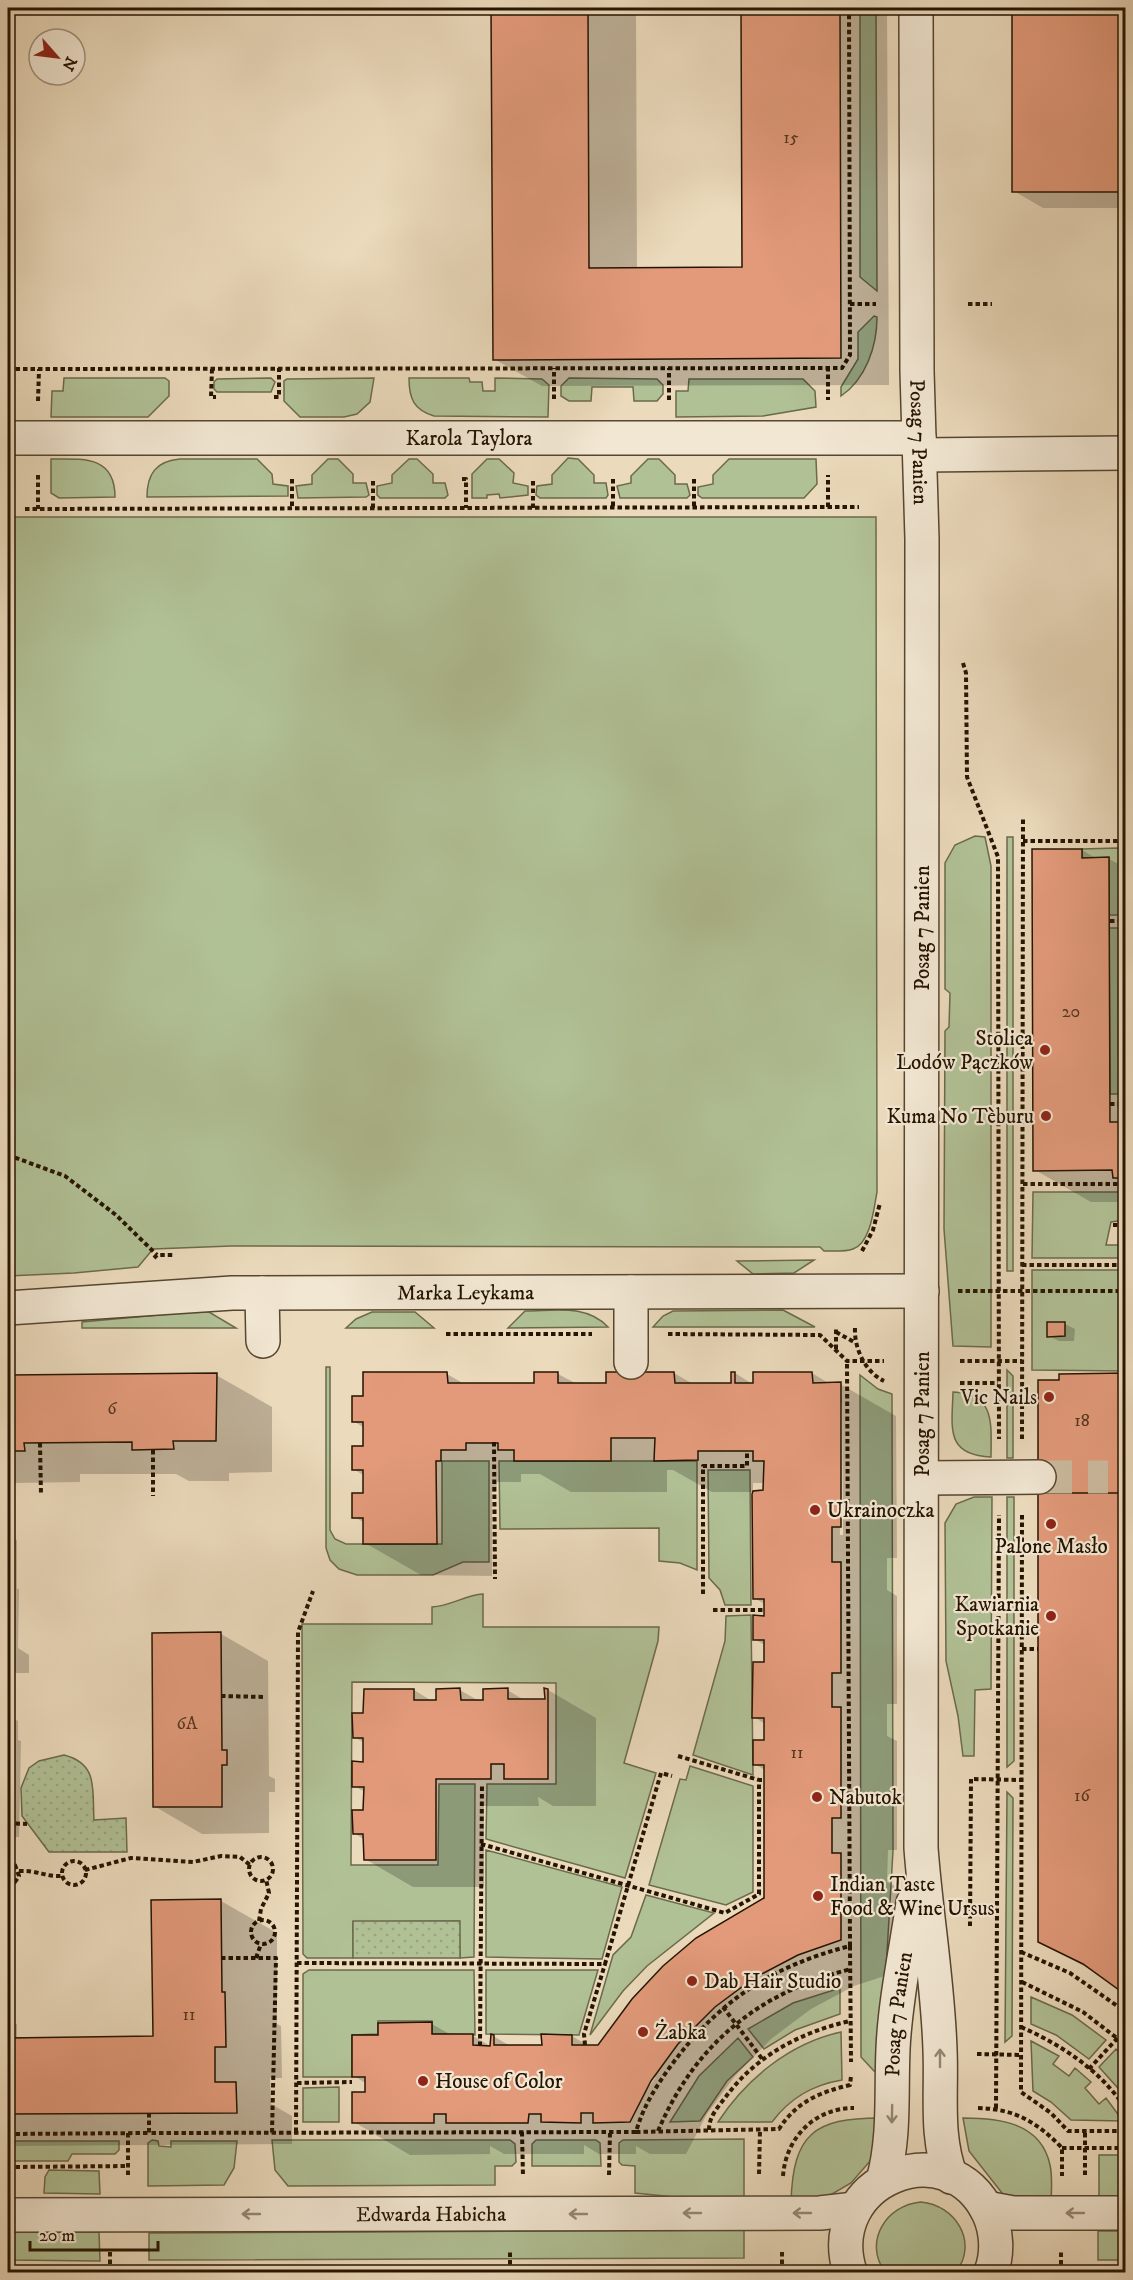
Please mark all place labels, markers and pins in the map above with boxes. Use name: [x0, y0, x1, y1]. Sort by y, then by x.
place label: Stolica Lodów Pączków: [896, 1026, 1034, 1076]
marker: Stolica Lodów Pączków: [1038, 1043, 1052, 1057]
place label: Kuma No Tèburu: [886, 1104, 1034, 1130]
marker: Kuma No Tèburu: [1039, 1109, 1053, 1123]
place label: Vic Nails: [960, 1385, 1037, 1411]
marker: Vic Nails: [1042, 1390, 1056, 1404]
place label: Ukrainoczka: [827, 1498, 934, 1524]
marker: Ukrainoczka: [808, 1503, 822, 1517]
marker: Palone Masło: [1044, 1517, 1058, 1531]
place label: Palone Masło: [994, 1534, 1108, 1560]
place label: Kawiarnia Spotkanie: [955, 1592, 1039, 1642]
marker: Kawiarnia Spotkanie: [1044, 1609, 1058, 1623]
place label: Nabutok: [829, 1785, 902, 1811]
marker: Nabutok: [810, 1790, 824, 1804]
place label: Indian Taste Food & Wine Ursus: [830, 1872, 995, 1922]
marker: Indian Taste Food & Wine Ursus: [811, 1889, 825, 1903]
place label: Dab Hair Studio: [704, 1969, 841, 1995]
marker: Dab Hair Studio: [685, 1974, 699, 1988]
place label: Żabka: [655, 2019, 707, 2046]
marker: Żabka: [636, 2025, 650, 2039]
place label: House of Color: [435, 2069, 563, 2095]
marker: House of Color: [416, 2074, 430, 2088]

